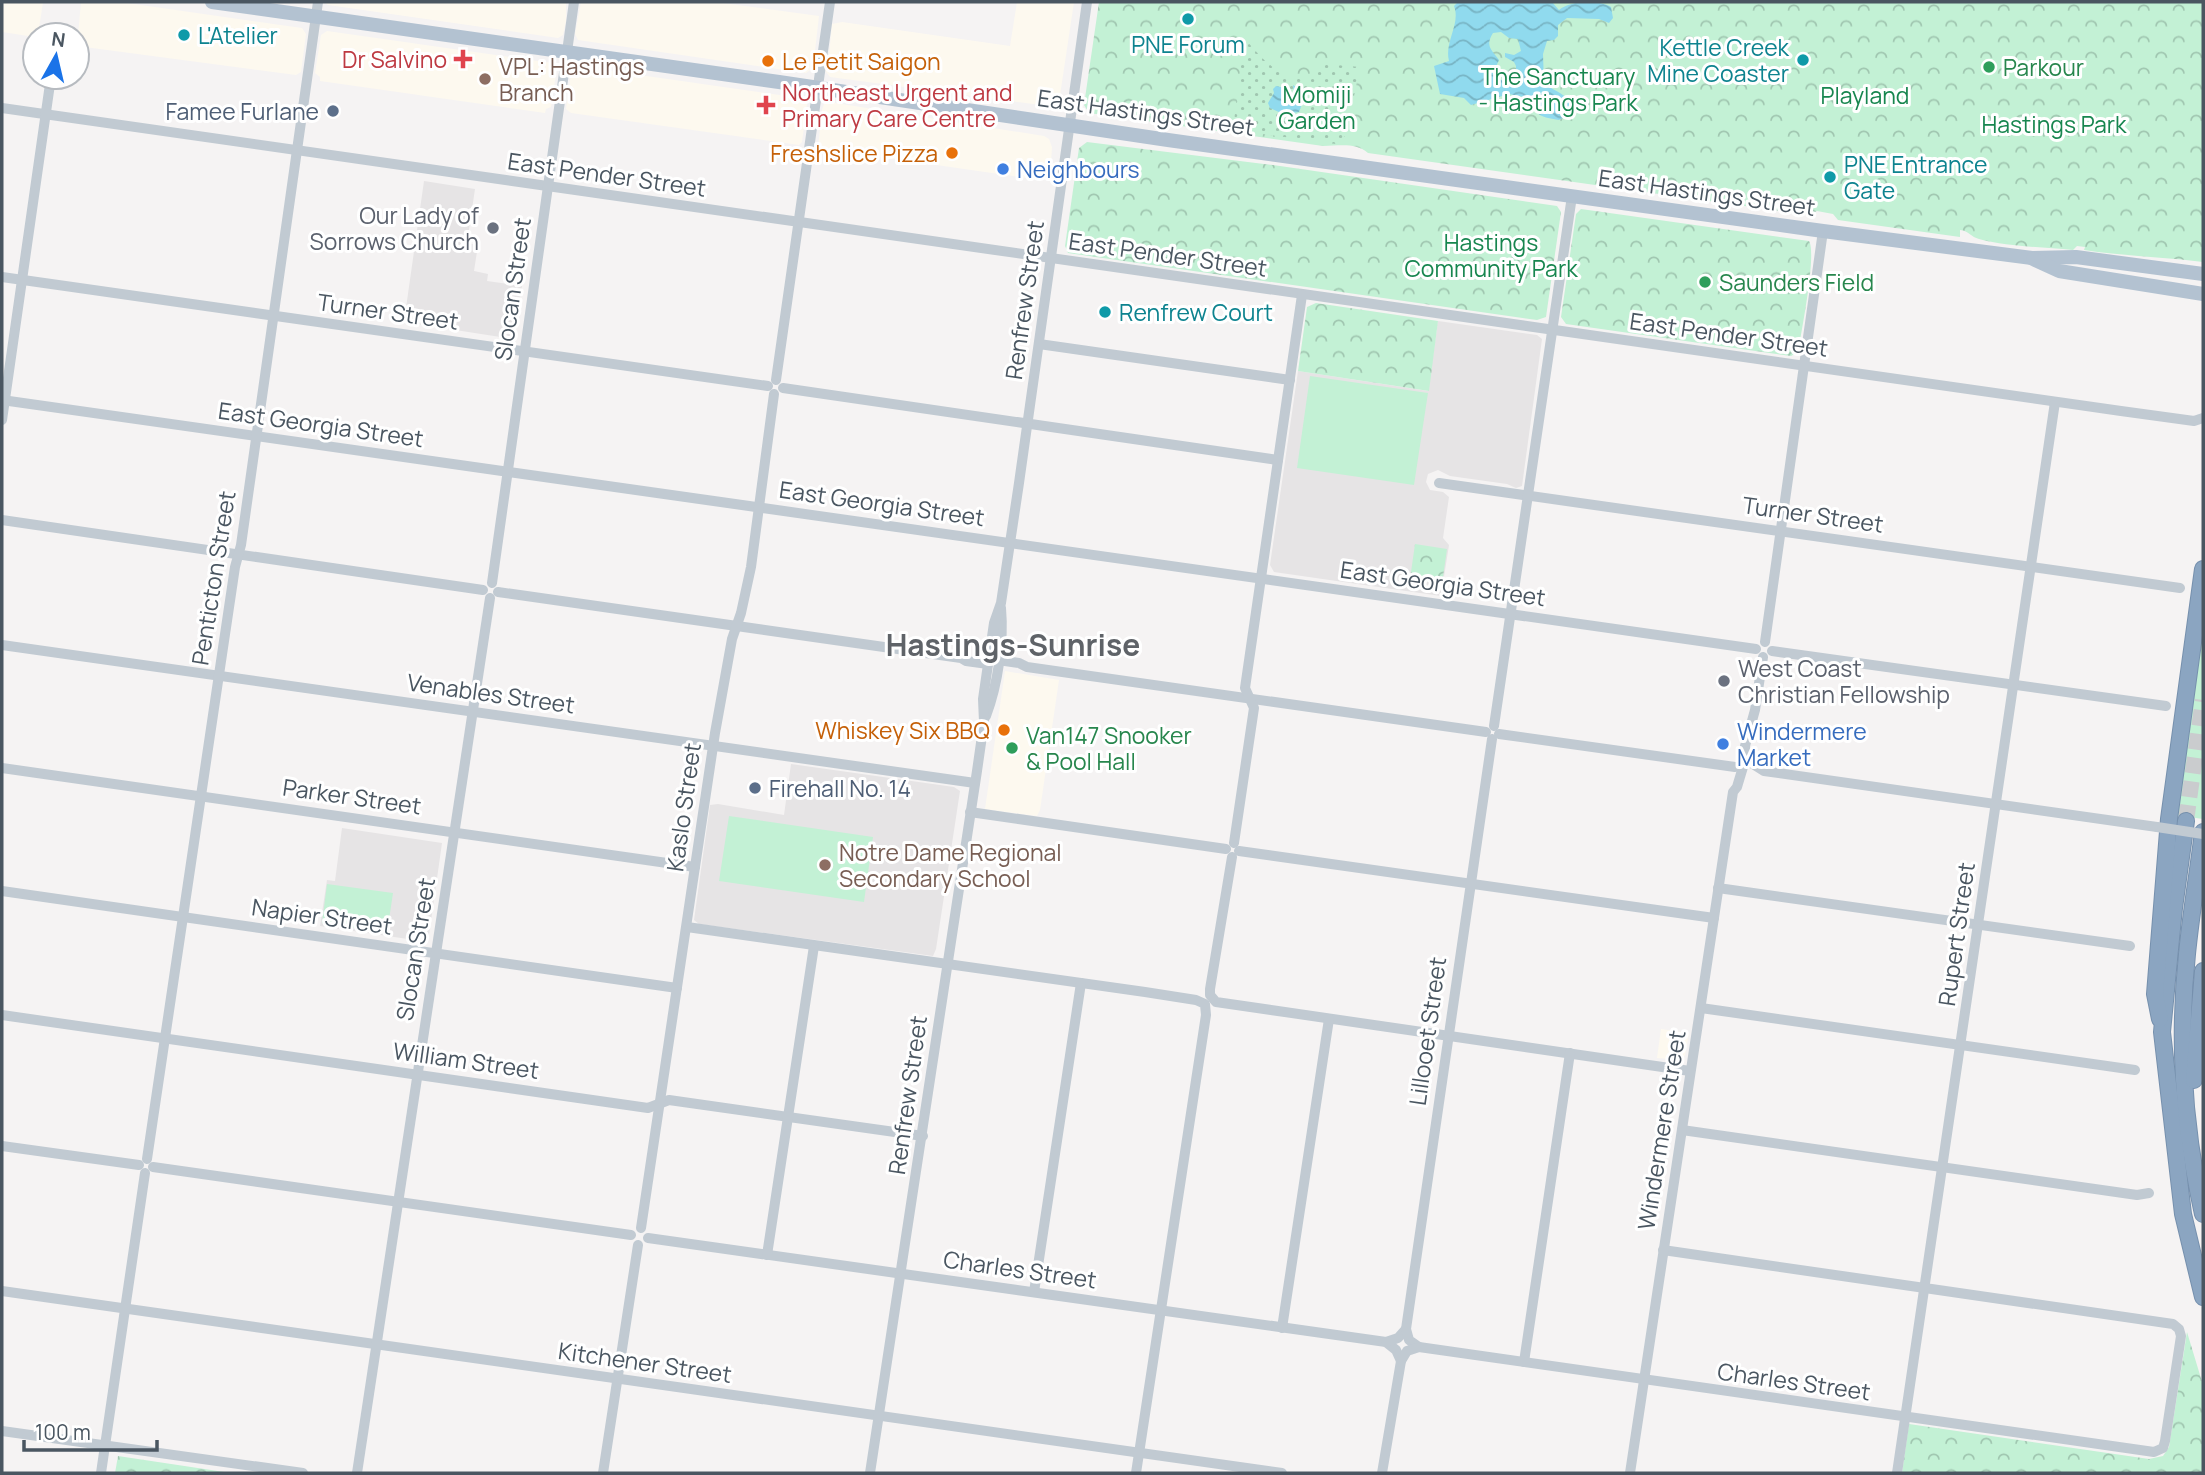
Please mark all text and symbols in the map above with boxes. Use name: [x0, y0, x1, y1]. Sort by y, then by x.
marker: PNE Forum: [1180, 11, 1196, 27]
place label: L'Atelier: [198, 19, 278, 51]
north arrow: [21, 21, 91, 91]
text: N: [50, 25, 67, 53]
marker: L'Atelier: [176, 27, 192, 43]
place label: PNE Forum: [1131, 28, 1245, 60]
place label: Kettle Creek Mine Coaster: [1647, 31, 1790, 89]
place label: Dr Salvino: [342, 43, 447, 75]
place label: Le Petit Saigon: [782, 45, 941, 77]
marker: Dr Salvino: [453, 49, 473, 69]
place label: VPL: Hastings Branch: [499, 50, 645, 108]
place label: Parkour: [2003, 51, 2084, 83]
marker: Kettle Creek Mine Coaster: [1795, 52, 1811, 68]
marker: Le Petit Saigon: [760, 53, 776, 69]
marker: Parkour: [1981, 59, 1997, 75]
park label: The Sanctuary - Hastings Park: [1478, 60, 1638, 118]
marker: VPL: Hastings Branch: [477, 71, 493, 87]
place label: Northeast Urgent and Primary Care Centre: [782, 76, 1013, 134]
park label: Momiji Garden: [1278, 78, 1356, 136]
park label: Playland: [1821, 79, 1909, 111]
street label: East Hastings Street: [1036, 81, 1256, 143]
place label: Famee Furlane: [165, 95, 319, 127]
marker: Northeast Urgent and Primary Care Centre: [756, 95, 776, 115]
marker: Famee Furlane: [325, 103, 341, 119]
park label: Hastings Park: [1982, 108, 2127, 140]
place label: Freshslice Pizza: [770, 137, 938, 169]
street label: East Pender Street: [506, 144, 708, 204]
marker: Freshslice Pizza: [944, 145, 960, 161]
place label: PNE Entrance Gate: [1844, 148, 1987, 206]
place label: Neighbours: [1017, 153, 1140, 185]
marker: Neighbours: [995, 161, 1011, 177]
street label: East Hastings Street: [1597, 161, 1817, 223]
marker: PNE Entrance Gate: [1822, 169, 1838, 185]
place label: Our Lady of Sorrows Church: [310, 199, 479, 257]
street label: Slocan Street: [486, 215, 538, 363]
street label: Renfrew Street: [997, 218, 1051, 382]
marker: Our Lady of Sorrows Church: [485, 220, 501, 236]
street label: East Pender Street: [1067, 224, 1269, 284]
park label: Hastings Community Park: [1404, 226, 1578, 284]
place label: Saunders Field: [1719, 266, 1874, 298]
marker: Saunders Field: [1697, 274, 1713, 290]
street label: Turner Street: [315, 285, 461, 337]
place label: Renfrew Court: [1119, 296, 1273, 328]
marker: Renfrew Court: [1097, 304, 1113, 320]
street label: East Pender Street: [1628, 304, 1830, 364]
street label: East Georgia Street: [216, 394, 426, 454]
street label: East Georgia Street: [777, 473, 987, 533]
street label: Turner Street: [1740, 488, 1886, 540]
street label: Penticton Street: [183, 489, 243, 667]
street label: East Georgia Street: [1338, 553, 1548, 613]
district label: Hastings-Sunrise: [886, 624, 1140, 665]
place label: West Coast Christian Fellowship: [1738, 652, 1950, 710]
street label: Venables Street: [405, 665, 577, 721]
marker: West Coast Christian Fellowship: [1716, 673, 1732, 689]
place label: Whiskey Six BBQ: [815, 714, 990, 746]
place label: Windermere Market: [1737, 715, 1867, 773]
place label: Van147 Snooker & Pool Hall: [1026, 719, 1192, 777]
marker: Whiskey Six BBQ: [996, 722, 1012, 738]
marker: Windermere Market: [1715, 736, 1731, 752]
marker: Van147 Snooker & Pool Hall: [1004, 740, 1020, 756]
street label: Kaslo Street: [658, 741, 708, 873]
street label: Parker Street: [281, 770, 423, 822]
place label: Firehall No. 14: [769, 772, 911, 804]
marker: Firehall No. 14: [747, 780, 763, 796]
place label: Notre Dame Regional Secondary School: [839, 836, 1062, 894]
marker: Notre Dame Regional Secondary School: [817, 857, 833, 873]
street label: Rupert Street: [1930, 860, 1982, 1008]
street label: Slocan Street: [388, 875, 442, 1023]
street label: Napier Street: [250, 890, 394, 942]
street label: Lillooet Street: [1401, 955, 1453, 1107]
street label: Renfrew Street: [880, 1013, 934, 1177]
street label: Windermere Street: [1629, 1028, 1693, 1232]
street label: William Street: [391, 1034, 541, 1086]
street label: Charles Street: [941, 1242, 1099, 1296]
street label: Kitchener Street: [556, 1334, 734, 1390]
street label: Charles Street: [1715, 1354, 1873, 1408]
scale bar: [24, 1408, 158, 1452]
text: 100 m: [35, 1418, 91, 1446]

